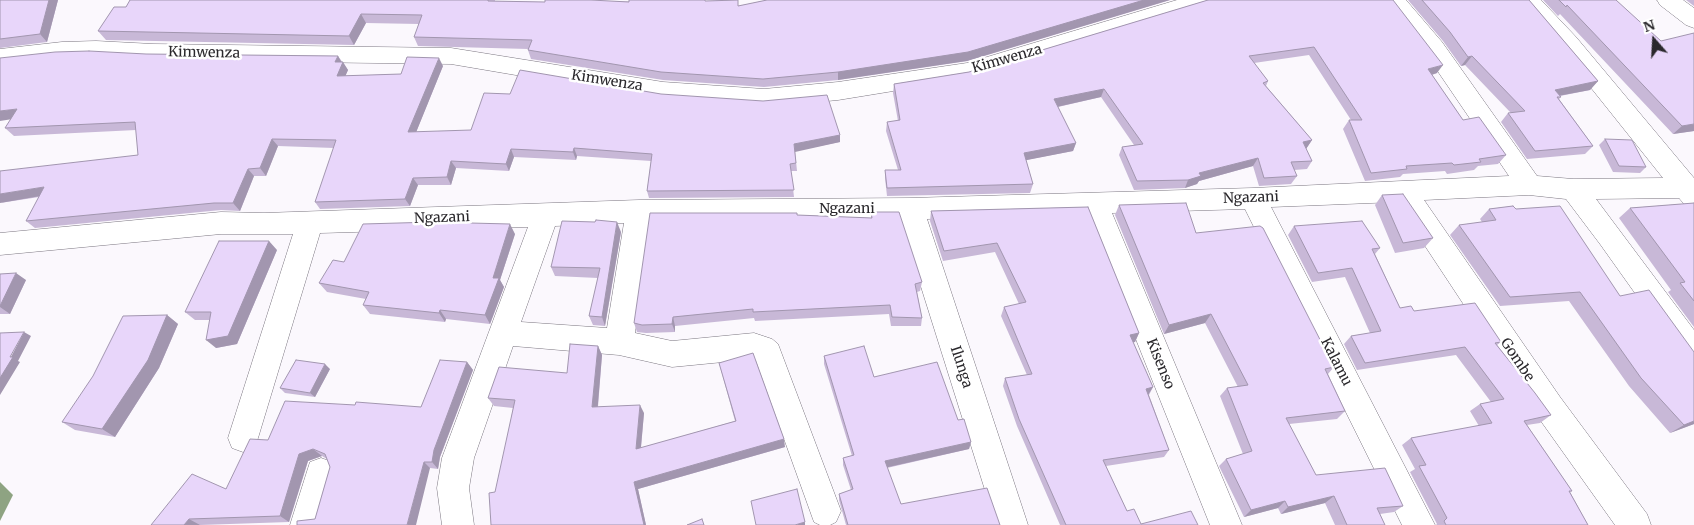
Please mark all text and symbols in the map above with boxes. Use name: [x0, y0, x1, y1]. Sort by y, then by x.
north arrow: [1629, 15, 1679, 65]
text: N: [1641, 16, 1657, 36]
street label: Kimwenza: [970, 41, 1044, 77]
street label: Kimwenza: [168, 44, 240, 62]
street label: Kimwenza: [570, 67, 644, 95]
street label: Ngazani: [1223, 189, 1279, 207]
street label: Ngazani: [819, 201, 875, 217]
street label: Ngazani: [414, 209, 470, 227]
street label: Kalamu: [1317, 335, 1355, 389]
street label: Gombe: [1496, 335, 1538, 385]
street label: Kisenso: [1142, 336, 1178, 392]
street label: Ilunga: [946, 344, 976, 390]

